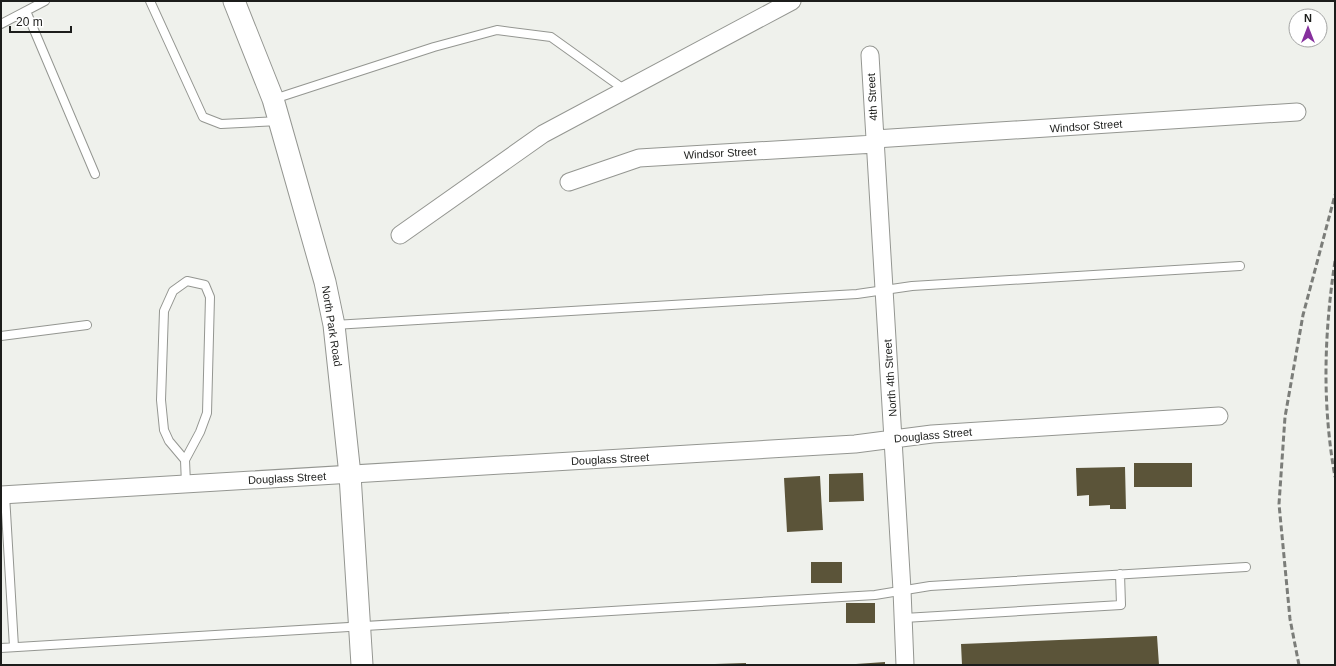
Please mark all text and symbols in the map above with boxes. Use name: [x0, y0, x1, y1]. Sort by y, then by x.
scale bar: [10, 8, 71, 34]
north arrow: [1288, 8, 1328, 48]
text: N: [1304, 12, 1312, 24]
text: 20 m: [16, 15, 43, 29]
street label: 4th Street: [865, 73, 879, 121]
street label: Windsor Street: [1049, 117, 1123, 135]
street label: Windsor Street: [683, 145, 757, 161]
street label: North Park Road: [320, 285, 344, 367]
street label: North 4th Street: [881, 339, 899, 417]
street label: Douglass Street: [893, 426, 973, 444]
street label: Douglass Street: [571, 451, 649, 467]
street label: Douglass Street: [248, 470, 326, 486]

